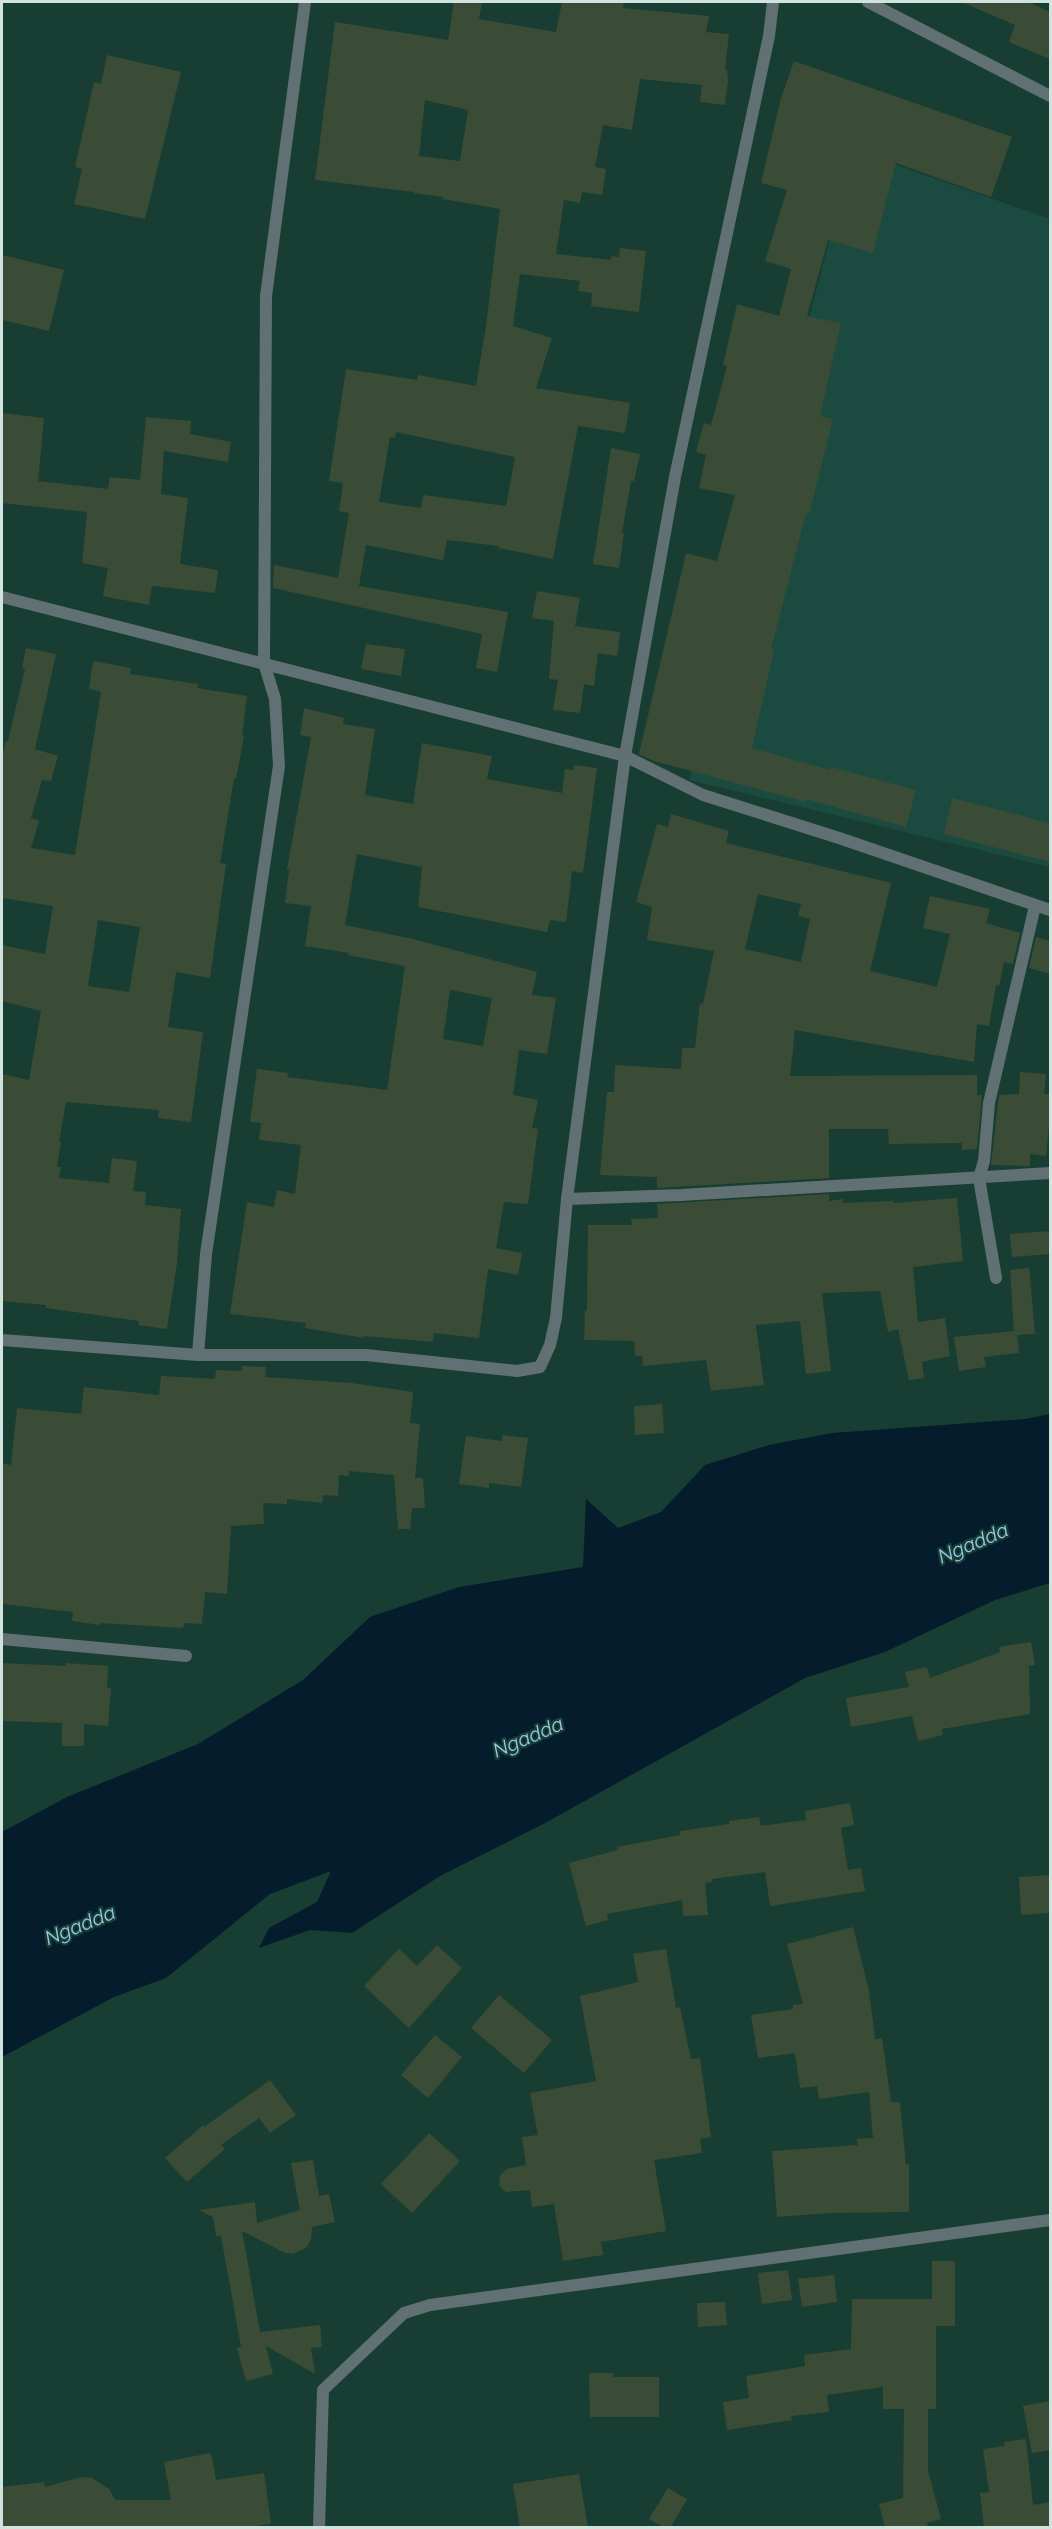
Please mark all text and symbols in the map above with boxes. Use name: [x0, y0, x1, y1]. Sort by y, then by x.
water label: Ngadda: [934, 1517, 1012, 1569]
water label: Ngadda: [489, 1711, 567, 1763]
water label: Ngadda: [41, 1900, 119, 1950]

